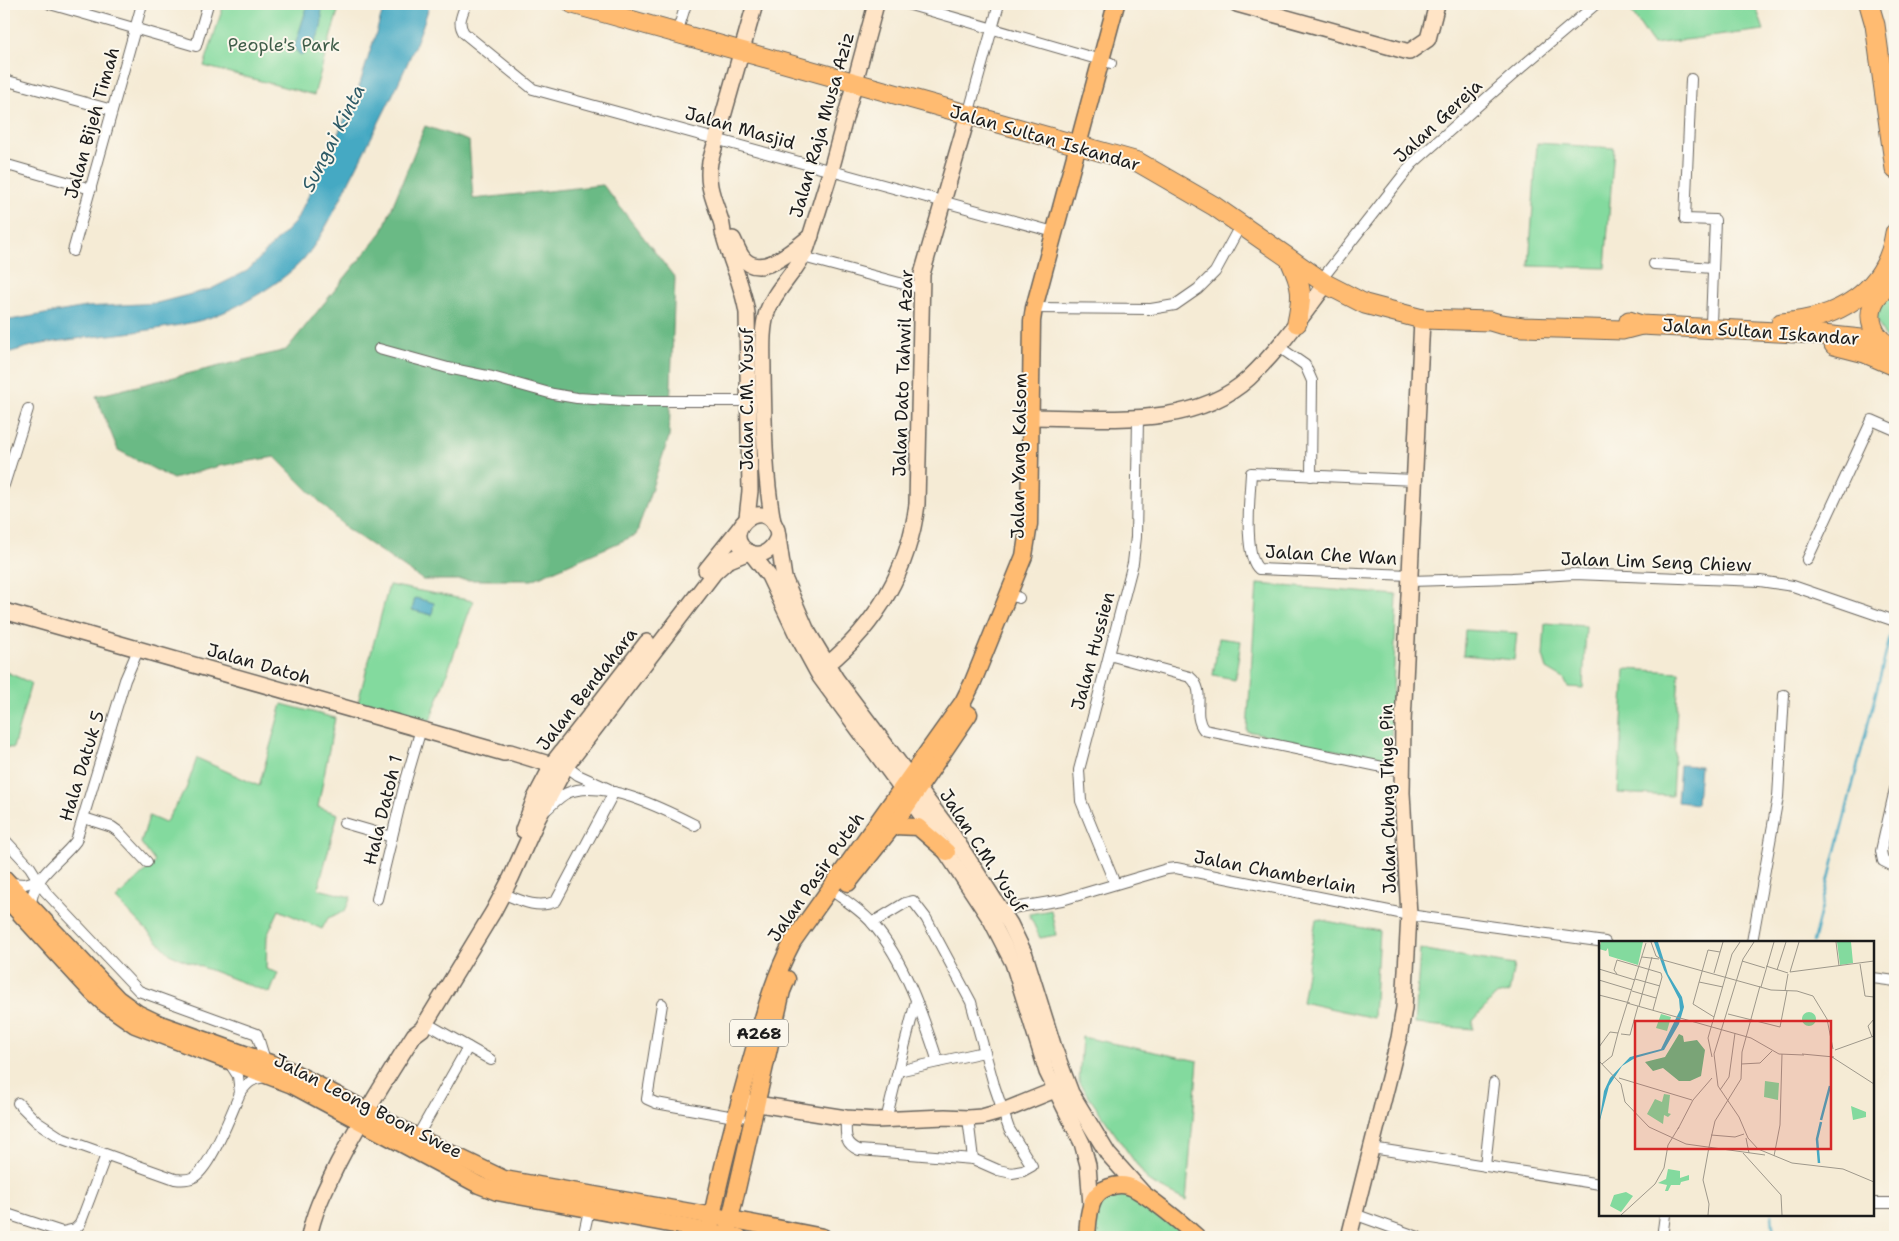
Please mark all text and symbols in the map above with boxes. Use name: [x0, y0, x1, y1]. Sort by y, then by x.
street label: Jalan Raja Musa Aziz: [784, 29, 860, 221]
park label: People's Park: [228, 33, 340, 57]
street label: Jalan Bijeh Timah: [59, 44, 125, 202]
street label: Jalan Gereja: [1389, 74, 1487, 168]
water label: Sungai Kinta: [295, 80, 371, 196]
street label: Jalan Sultan Iskandar: [947, 99, 1143, 177]
street label: Jalan Masjid: [682, 101, 798, 155]
street label: Jalan Dato Tahwil Azar: [887, 269, 919, 477]
street label: Jalan Sultan Iskandar: [1662, 313, 1860, 351]
street label: Jalan C.M. Yusuf: [735, 327, 759, 471]
street label: Jalan Yang Kalsom: [1006, 373, 1032, 539]
street label: Jalan Che Wan: [1264, 540, 1398, 570]
street label: Jalan Lim Seng Chiew: [1560, 547, 1752, 577]
street label: Jalan Hussien: [1066, 589, 1120, 713]
street label: Jalan Bendahara: [531, 623, 643, 755]
street label: Jalan Datoh: [204, 638, 314, 690]
street label: Jalan Chung Thye Pin: [1374, 704, 1402, 894]
street label: Hala Datuk 5: [54, 708, 110, 824]
street label: Hala Datoh 1: [358, 753, 408, 867]
street label: Jalan C.M. Yusuf: [934, 784, 1032, 918]
street label: Jalan Pasir Puteh: [762, 807, 870, 947]
street label: Jalan Chamberlain: [1192, 845, 1358, 899]
inset map: [1599, 941, 1874, 1216]
road number: A268: [730, 1020, 788, 1046]
street label: Jalan Leong Boon Swee: [270, 1048, 466, 1164]

